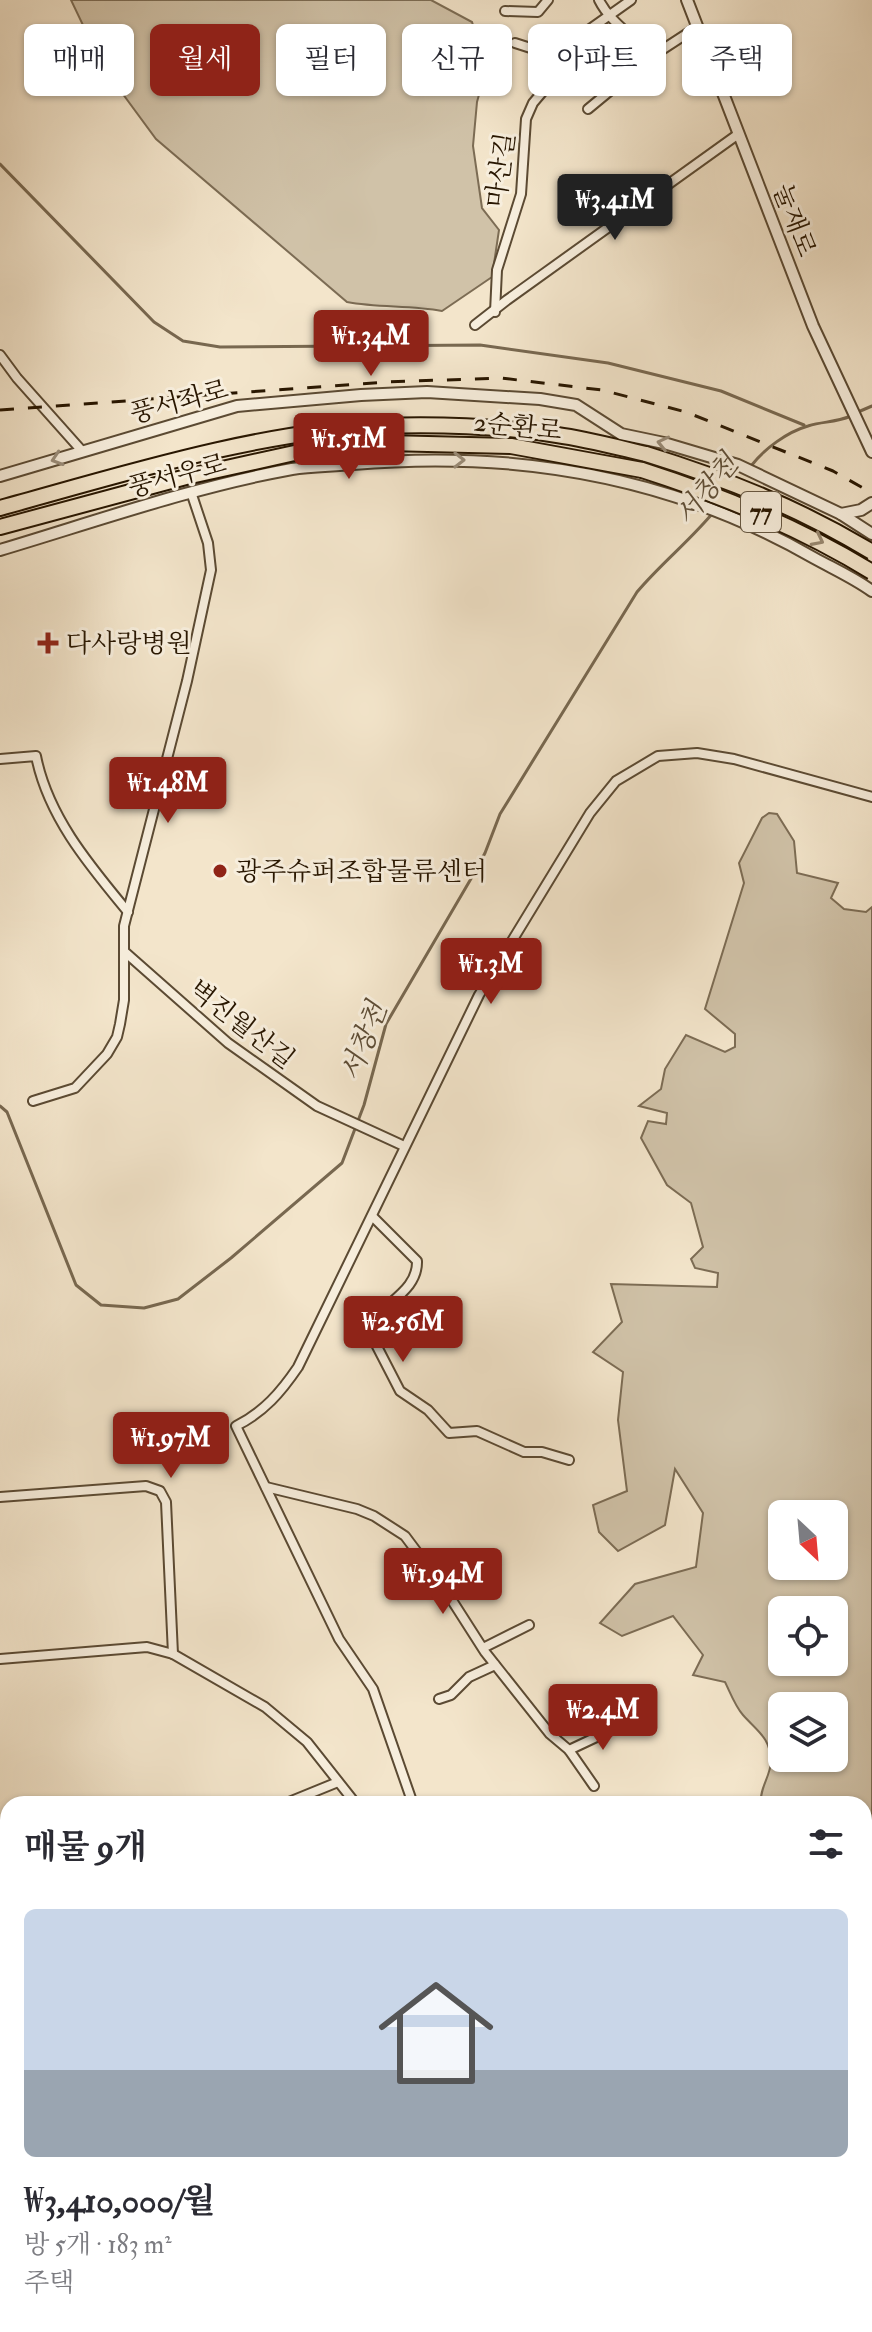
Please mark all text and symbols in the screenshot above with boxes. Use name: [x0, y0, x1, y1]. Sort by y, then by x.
chip: 매매: [24, 24, 134, 96]
chip: 월세: [150, 24, 260, 96]
chip: 필터: [276, 24, 386, 96]
chip: 신규: [402, 24, 512, 96]
chip: 아파트: [528, 24, 666, 96]
chip: 주택: [682, 24, 792, 96]
street label: 마산길: [480, 131, 522, 210]
pin: ₩3.41M: [550, 174, 680, 242]
street label: 눌재로: [766, 179, 823, 261]
text: ₩3.41M: [575, 184, 655, 216]
pin: ₩1.34M: [306, 310, 436, 378]
text: ₩1.34M: [332, 320, 410, 352]
street label: 풍서좌로: [127, 374, 232, 430]
street label: 2순환로: [472, 406, 564, 448]
pin: ₩1.51M: [284, 413, 414, 481]
text: ₩1.51M: [311, 423, 387, 455]
one-way arrow: [657, 435, 670, 452]
water label: 서창천: [668, 446, 748, 532]
street label: 풍서우로: [125, 448, 230, 504]
one-way arrow: [51, 450, 65, 466]
one-way arrow: [453, 452, 466, 469]
road number: 77: [741, 492, 781, 532]
one-way arrow: [810, 530, 824, 545]
place label: 다사랑병원: [66, 628, 192, 660]
marker: 다사랑병원: [37, 632, 59, 654]
pin: ₩1.48M: [103, 757, 233, 825]
text: ₩1.48M: [127, 767, 209, 799]
place label: 광주슈퍼조합물류센터: [236, 856, 487, 888]
marker: 광주슈퍼조합물류센터: [211, 862, 229, 880]
pin: ₩1.3M: [435, 938, 547, 1006]
text: ₩1.3M: [459, 948, 523, 980]
street label: 벽진월산길: [182, 974, 301, 1076]
water label: 서창천: [334, 996, 396, 1086]
pin: ₩2.56M: [338, 1296, 468, 1364]
text: ₩2.56M: [362, 1306, 444, 1338]
pin: ₩1.97M: [106, 1412, 236, 1480]
text: ₩1.97M: [131, 1422, 211, 1454]
north arrow: [768, 1500, 848, 1580]
map controls: [768, 1500, 848, 1772]
pin: ₩1.94M: [378, 1548, 508, 1616]
text: ₩1.94M: [402, 1558, 484, 1590]
button: locate: [768, 1596, 848, 1676]
pin: ₩2.4M: [547, 1684, 659, 1752]
button: layers: [768, 1692, 848, 1772]
text: ₩2.4M: [566, 1694, 640, 1726]
icon: filters: [804, 1822, 848, 1866]
text: 매물 9개: [24, 1826, 147, 1869]
icon: home: [364, 1961, 508, 2105]
text: ₩3,410,000/월: [24, 2180, 216, 2223]
text: 방 5개 · 183 m²: [24, 2229, 172, 2261]
text: 주택: [24, 2267, 74, 2299]

